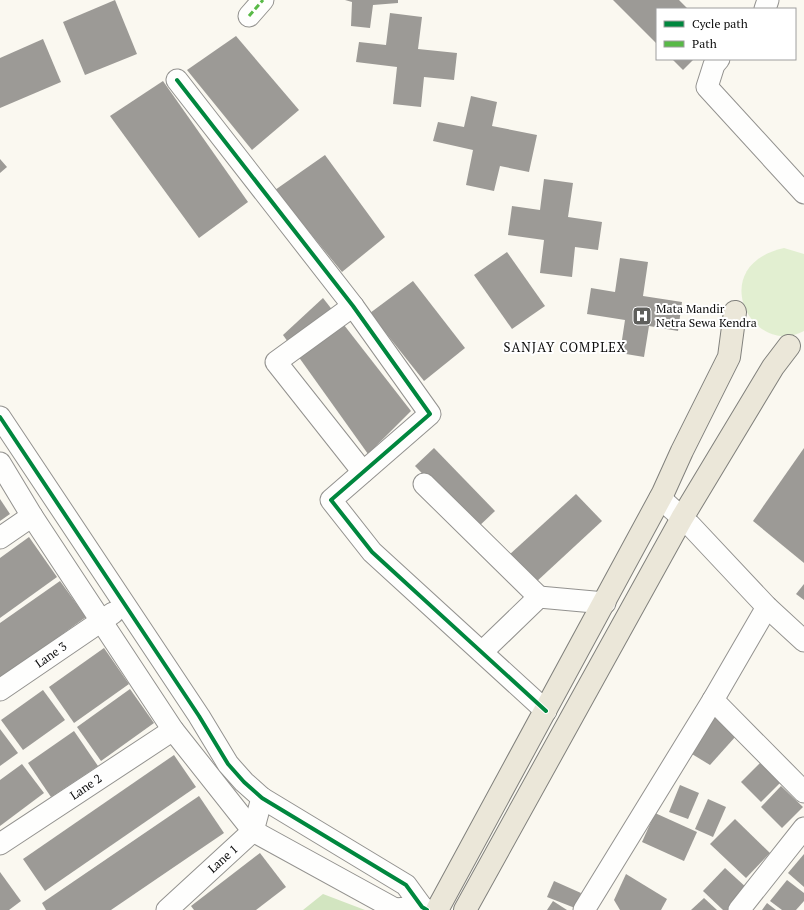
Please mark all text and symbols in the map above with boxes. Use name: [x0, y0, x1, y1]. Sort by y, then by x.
legend: [656, 8, 796, 60]
text: Cycle path: [692, 16, 748, 31]
text: Path: [692, 36, 717, 51]
place label: Mata Mandir Netra Sewa Kendra: [656, 301, 757, 330]
hospital icon: Mata Mandir Netra Sewa Kendra: [631, 305, 653, 327]
district label: SANJAY COMPLEX: [503, 338, 627, 356]
street label: Lane 3: [32, 638, 69, 671]
street label: Lane 2: [67, 771, 104, 803]
street label: Lane 1: [205, 841, 241, 876]

